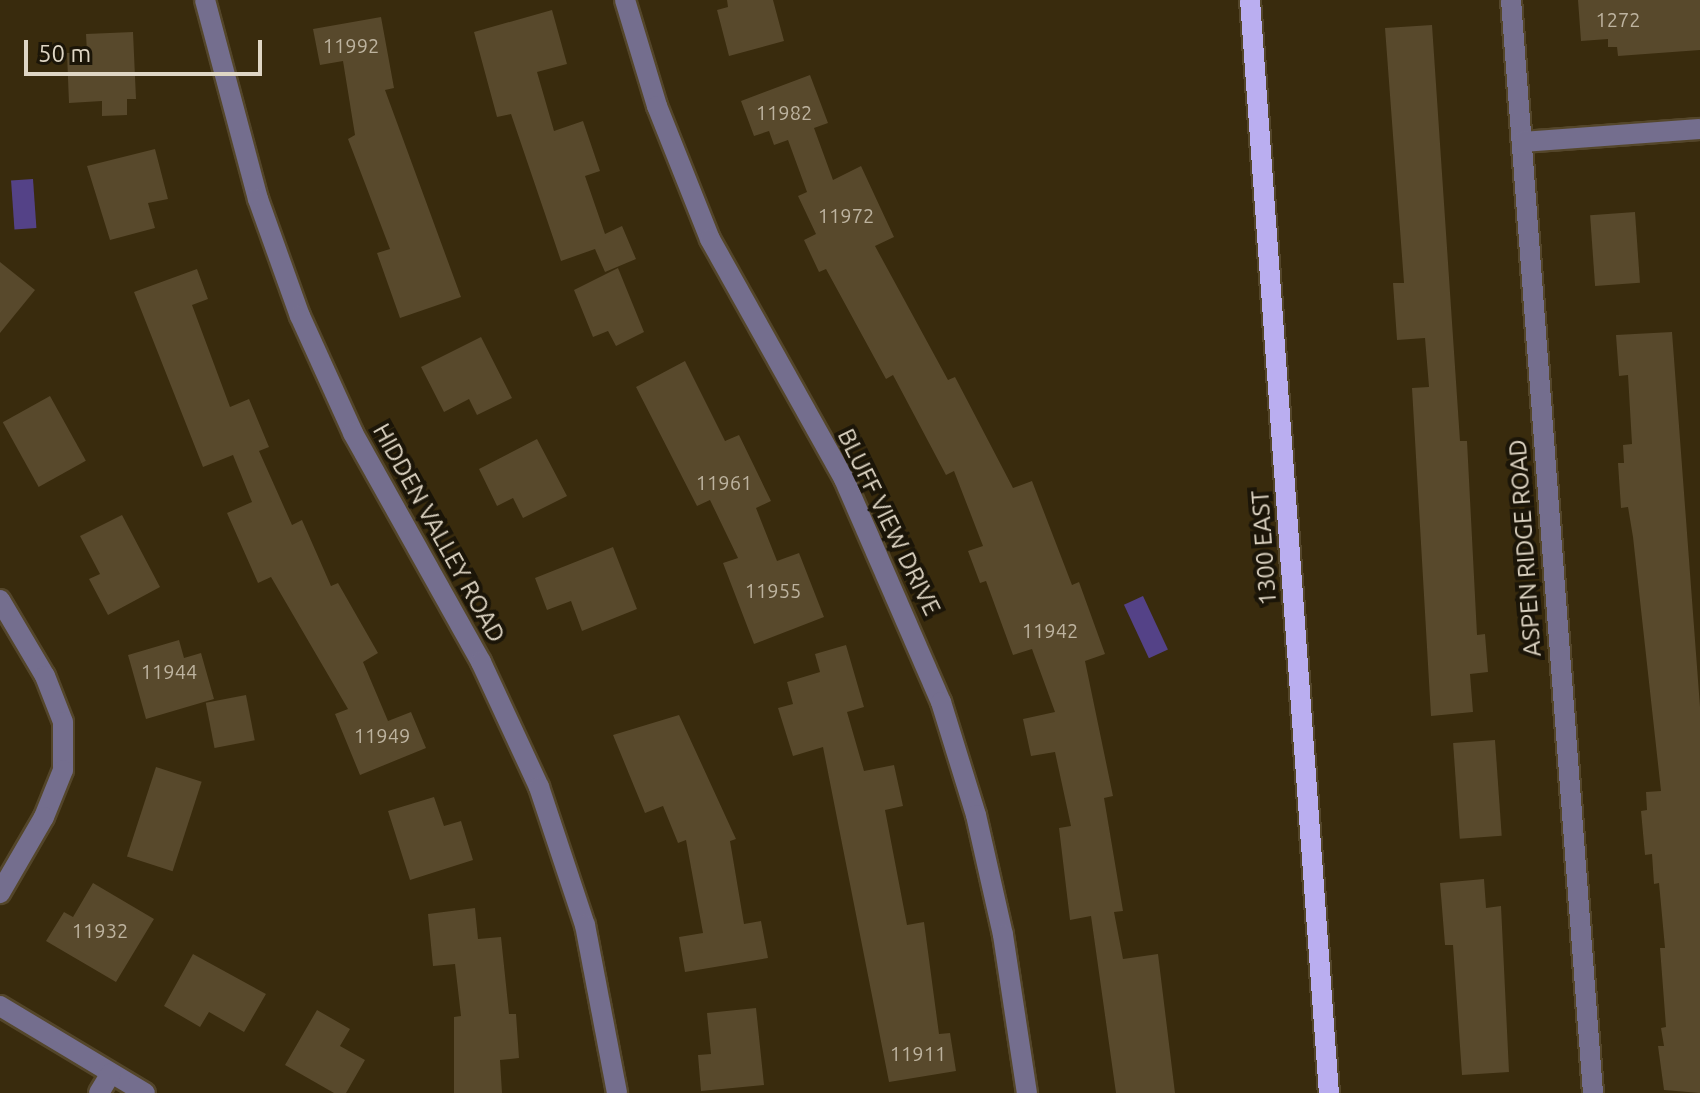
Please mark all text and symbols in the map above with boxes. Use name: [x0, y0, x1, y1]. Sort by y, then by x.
house number: 1272: [1595, 7, 1641, 31]
scale bar: [28, 24, 266, 74]
house number: 11992: [323, 33, 379, 57]
text: 50 m: [38, 40, 91, 67]
house number: 11982: [756, 100, 812, 124]
house number: 11972: [818, 203, 874, 227]
street label: HIDDEN VALLEY ROAD: [367, 419, 511, 647]
street label: BLUFF VIEW DRIVE: [831, 424, 947, 620]
street label: ASPEN RIDGE ROAD: [1503, 438, 1547, 658]
house number: 11961: [696, 470, 752, 494]
street label: 1300 EAST: [1246, 489, 1282, 607]
house number: 11955: [745, 578, 801, 602]
house number: 11942: [1022, 618, 1078, 642]
house number: 11944: [141, 659, 197, 683]
house number: 11949: [354, 723, 410, 747]
house number: 11932: [72, 918, 128, 942]
house number: 11911: [890, 1041, 946, 1065]

